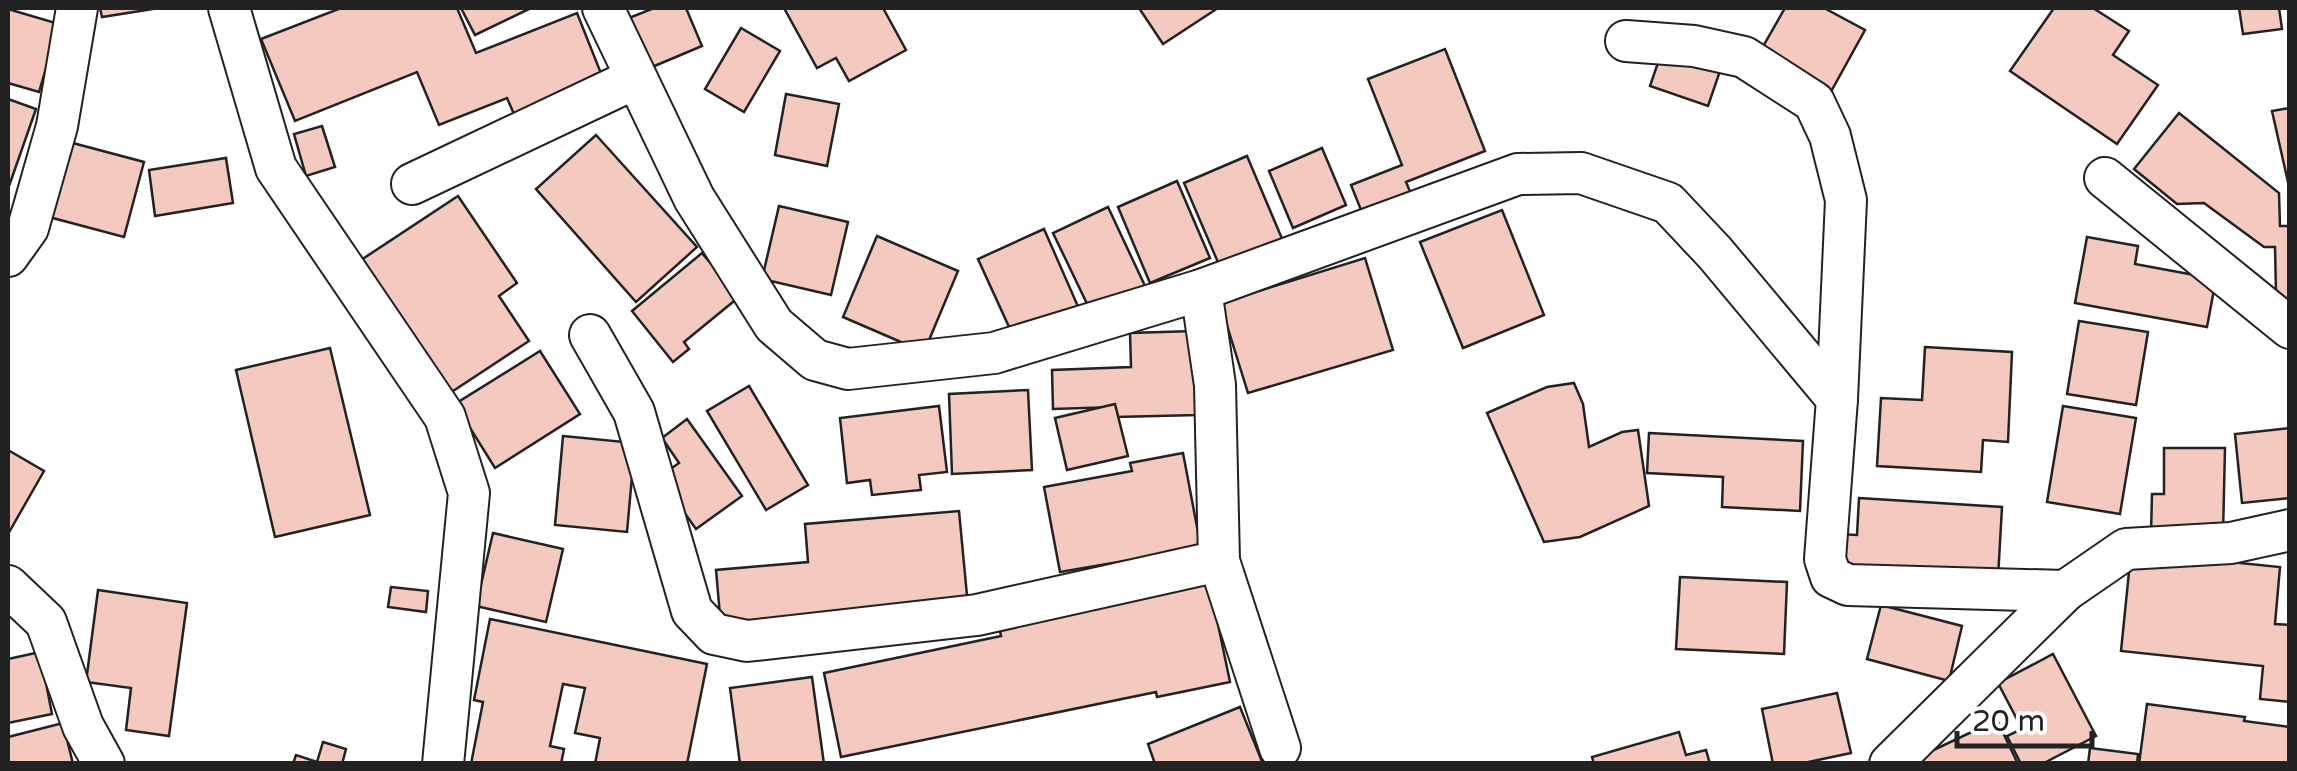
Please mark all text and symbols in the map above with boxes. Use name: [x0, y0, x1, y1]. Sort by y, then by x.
scale bar: [1957, 686, 2092, 748]
text: 20 m: [1972, 703, 2045, 740]

